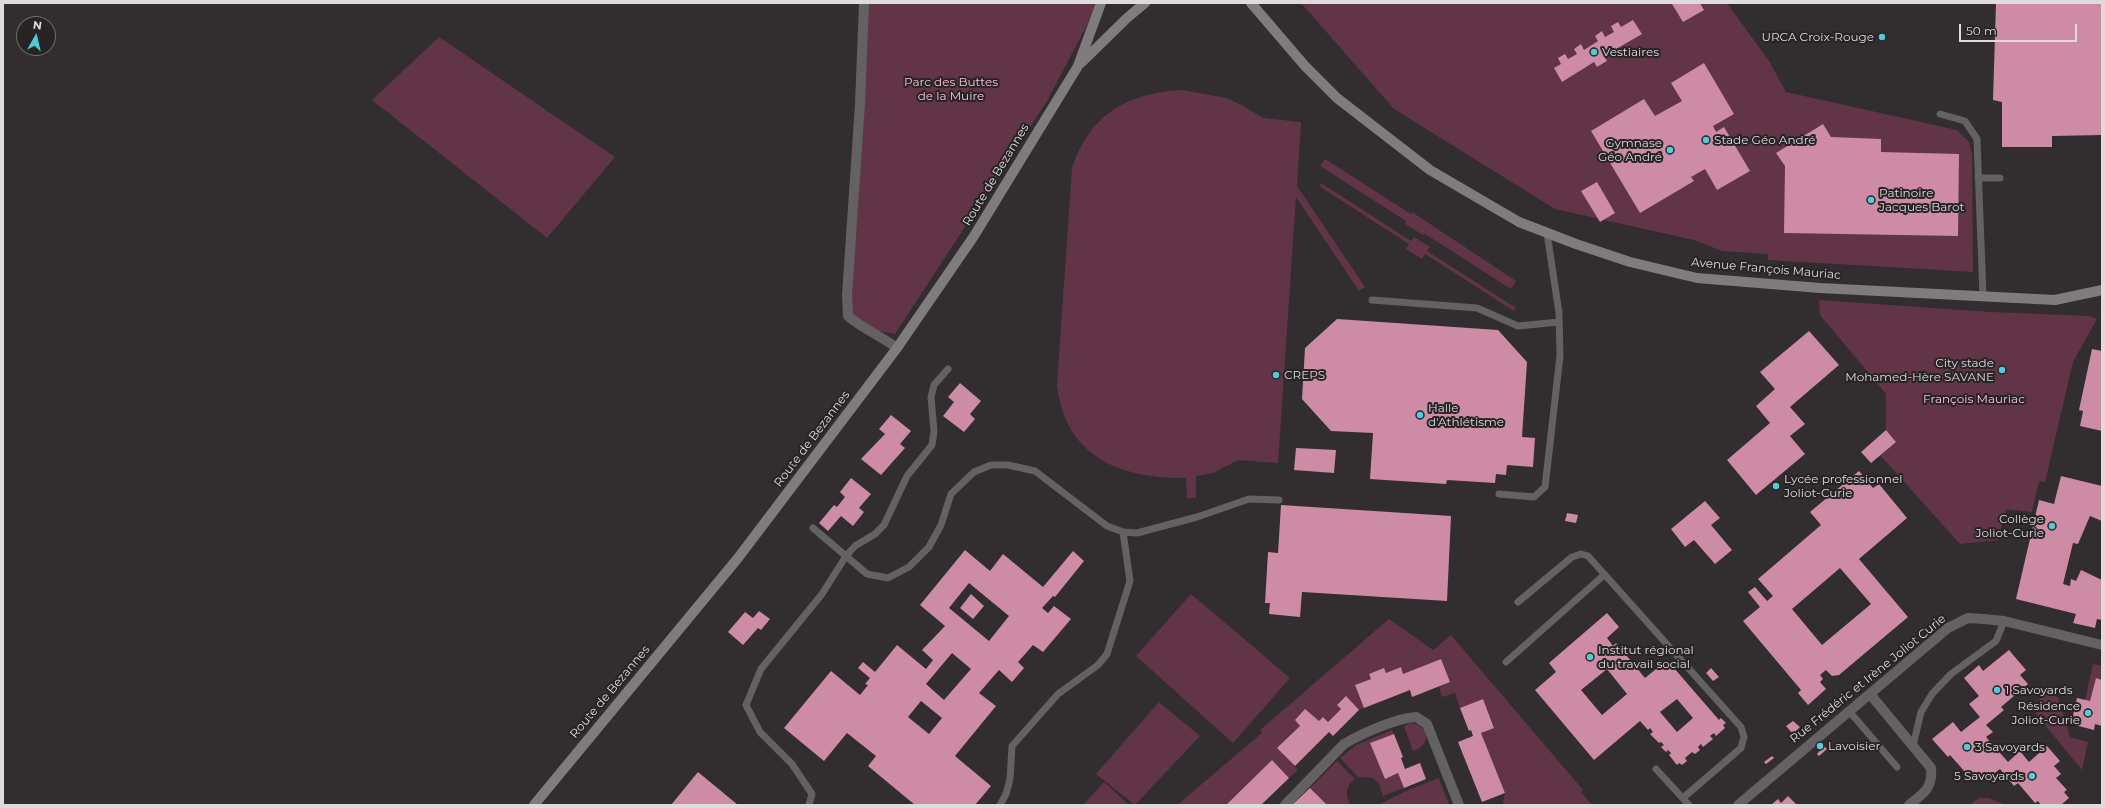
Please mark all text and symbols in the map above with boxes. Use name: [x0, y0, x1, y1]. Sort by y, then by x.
north arrow: [16, 16, 56, 56]
scale bar: [1961, 16, 2079, 42]
text: N: [32, 18, 43, 33]
text: 50 m: [1966, 23, 1997, 38]
place label: URCA Croix-Rouge: [1761, 30, 1874, 44]
marker: URCA Croix-Rouge: [1877, 32, 1887, 42]
place label: Vestiaires: [1602, 45, 1659, 59]
marker: Vestiaires: [1589, 47, 1599, 57]
park label: Parc des Buttes de la Muire: [904, 75, 998, 103]
street label: Route de Bezannes: [960, 121, 1032, 229]
place label: Stade Géo André: [1714, 133, 1816, 147]
marker: Stade Géo André: [1701, 135, 1711, 145]
place label: Gymnase Géo André: [1598, 136, 1662, 164]
marker: Gymnase Géo André: [1665, 145, 1675, 155]
place label: Patinoire Jacques Barot: [1879, 186, 1964, 214]
marker: Patinoire Jacques Barot: [1866, 195, 1876, 205]
street label: Avenue François Mauriac: [1691, 255, 1841, 283]
place label: City stade Mohamed-Hère SAVANE: [1845, 356, 1994, 384]
marker: City stade Mohamed-Hère SAVANE: [1997, 365, 2007, 375]
place label: CREPS: [1284, 368, 1325, 382]
marker: CREPS: [1271, 370, 1281, 380]
street label: Route de Bezannes: [771, 388, 853, 490]
park label: François Mauriac: [1923, 392, 2025, 406]
place label: Halle d'Athlétisme: [1428, 401, 1504, 429]
marker: Halle d'Athlétisme: [1415, 410, 1425, 420]
place label: Lycée professionnel Joliot-Curie: [1784, 472, 1902, 500]
marker: Lycée professionnel Joliot-Curie: [1771, 481, 1781, 491]
place label: Collège Joliot-Curie: [1976, 512, 2044, 540]
marker: Collège Joliot-Curie: [2047, 521, 2057, 531]
street label: Rue Frédéric et Irène Joliot Curie: [1787, 612, 1949, 746]
street label: Route de Bezannes: [567, 643, 653, 741]
place label: Institut régional du travail social: [1598, 643, 1694, 671]
marker: Institut régional du travail social: [1585, 652, 1595, 662]
place label: 1 Savoyards: [2005, 683, 2072, 697]
marker: 1 Savoyards: [1992, 685, 2002, 695]
place label: Résidence Joliot-Curie: [2012, 699, 2080, 727]
marker: Résidence Joliot-Curie: [2083, 708, 2093, 718]
place label: Lavoisier: [1828, 739, 1880, 753]
place label: 3 Savoyards: [1975, 740, 2045, 754]
marker: Lavoisier: [1815, 741, 1825, 751]
marker: 3 Savoyards: [1962, 742, 1972, 752]
place label: 5 Savoyards: [1954, 769, 2024, 783]
marker: 5 Savoyards: [2027, 771, 2037, 781]

